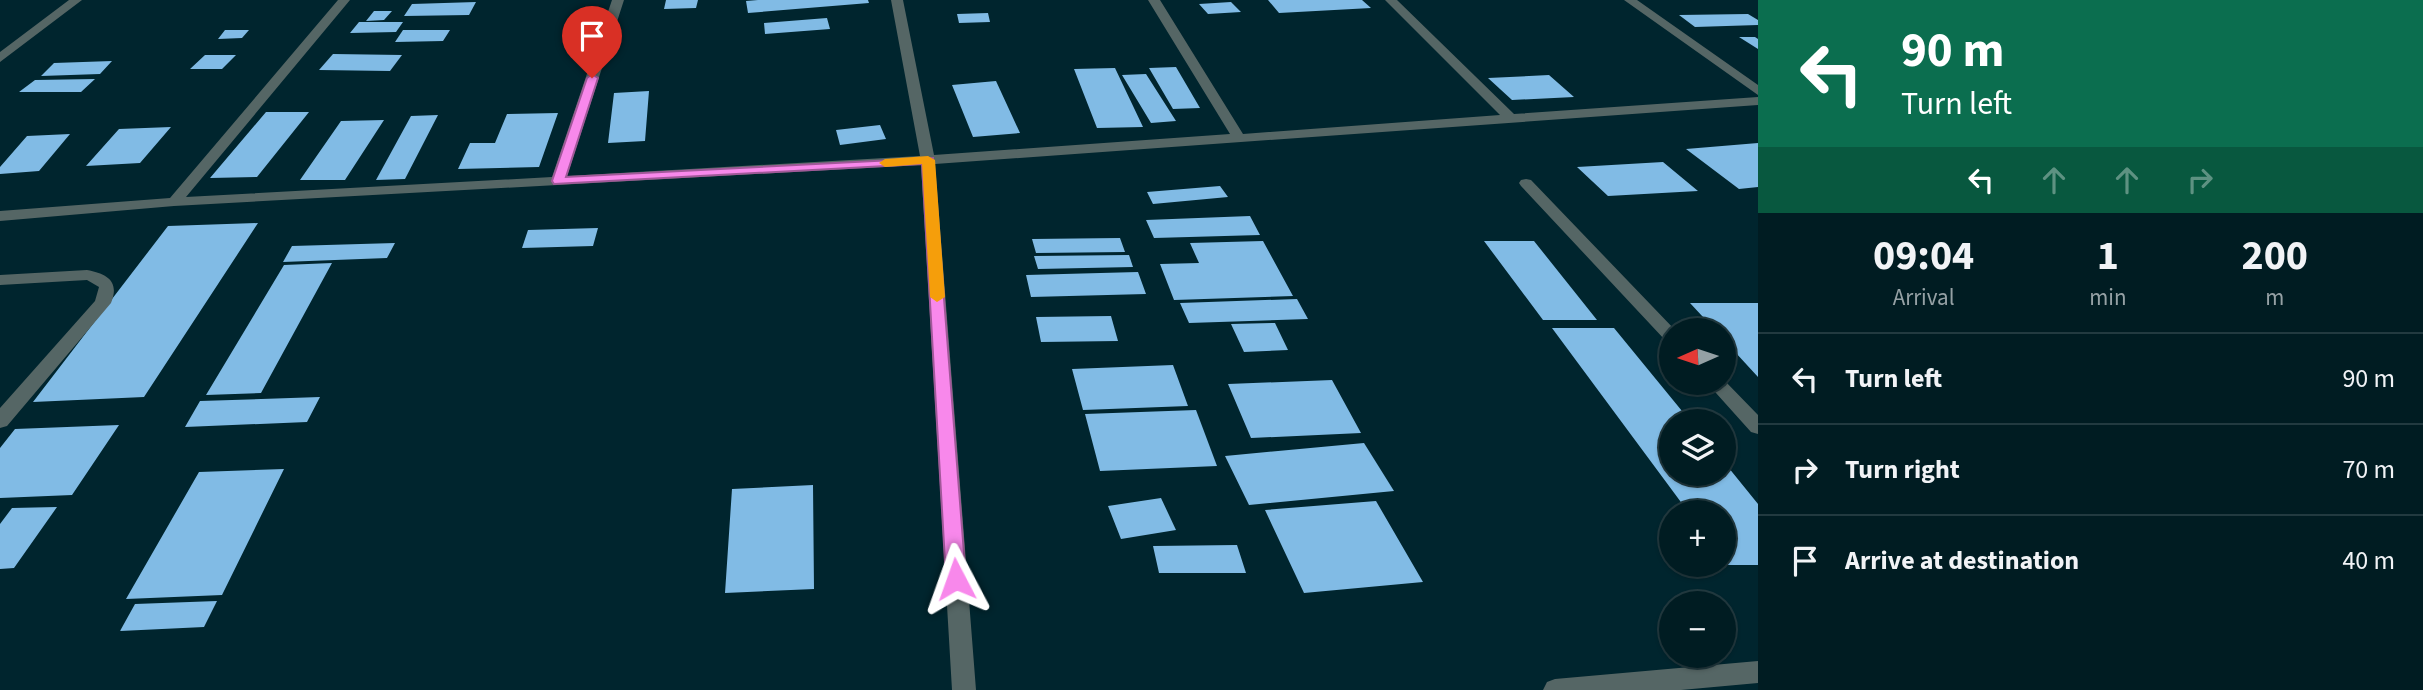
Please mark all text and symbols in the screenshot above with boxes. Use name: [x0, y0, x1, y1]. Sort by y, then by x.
pin: [562, 6, 622, 78]
text: 90 m: [1901, 16, 2005, 86]
icon: arrive: [573, 17, 611, 55]
icon: left: [1786, 28, 1877, 119]
text: Turn left: [1901, 81, 2012, 127]
icon: left: [1962, 161, 2000, 199]
icon: ahead: [2035, 161, 2073, 199]
icon: ahead: [2108, 161, 2146, 199]
icon: right: [2181, 161, 2219, 199]
text: 09:04: [1873, 226, 1974, 286]
text: 1: [2097, 226, 2119, 286]
text: 200: [2241, 226, 2308, 286]
text: Arrival: [1893, 281, 1955, 314]
text: min: [2089, 281, 2127, 314]
text: m: [2265, 281, 2284, 314]
north arrow: [1659, 318, 1736, 396]
map controls: [1659, 318, 1736, 668]
icon: left: [1786, 360, 1824, 398]
text: Turn left: [1845, 360, 1942, 397]
text: 90 m: [2342, 360, 2395, 397]
button: layers: [1659, 409, 1736, 486]
icon: right: [1786, 451, 1824, 489]
text: Turn right: [1845, 451, 1960, 488]
text: 70 m: [2342, 451, 2395, 488]
button: +: [1659, 500, 1736, 577]
position arrow: [919, 542, 993, 616]
icon: arrive: [1786, 542, 1824, 580]
text: Arrive at destination: [1845, 542, 2079, 579]
text: 40 m: [2342, 542, 2395, 579]
button: −: [1659, 591, 1736, 668]

